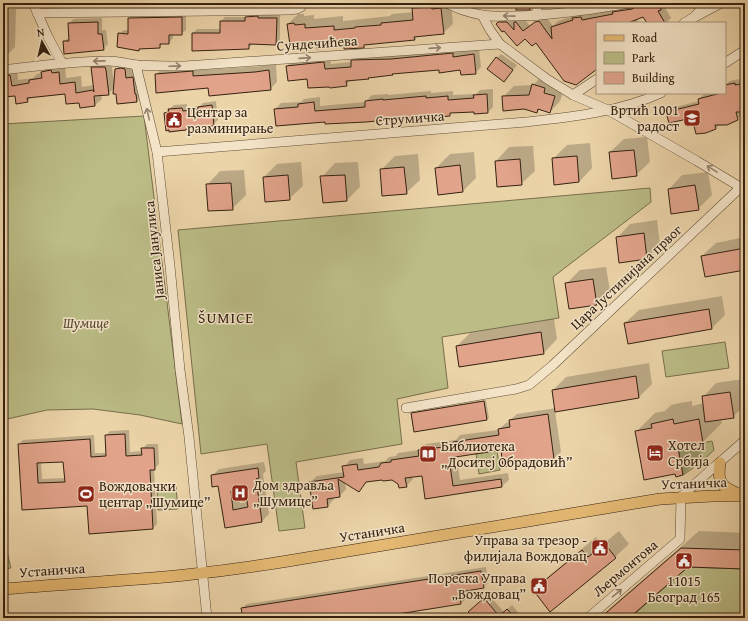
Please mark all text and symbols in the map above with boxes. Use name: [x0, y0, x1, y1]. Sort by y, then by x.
one-way arrow: [503, 12, 516, 20]
north arrow: [22, 22, 62, 62]
legend: [596, 22, 726, 94]
text: N: [36, 24, 46, 41]
text: Road: [632, 29, 658, 46]
street label: Сундечићева: [276, 30, 358, 56]
one-way arrow: [428, 45, 441, 52]
text: Park: [632, 49, 656, 66]
one-way arrow: [298, 54, 311, 61]
one-way arrow: [93, 57, 106, 65]
one-way arrow: [168, 62, 181, 70]
text: Building: [632, 69, 675, 86]
place label: Вртић 1001 радост: [611, 100, 679, 136]
place label: Центар за разминирање: [187, 102, 274, 138]
street label: Струмичка: [375, 106, 445, 130]
one-way arrow: [144, 108, 151, 121]
school or university icon: Вртић 1001 радост: [682, 108, 702, 128]
public building icon: Центар за разминирање: [164, 110, 184, 130]
one-way arrow: [706, 165, 718, 173]
street label: Јаниса Јанулиса: [139, 200, 169, 302]
street label: Цара Јустинијана првог: [566, 220, 686, 334]
district label: ŠUMICE: [198, 307, 254, 328]
park label: Шумице: [63, 313, 109, 333]
place label: Хотел Србија: [668, 435, 709, 471]
place label: Библиотека „Доситеј Обрадовић”: [441, 436, 572, 472]
hotel icon: Хотел Србија: [645, 443, 665, 463]
library icon: Библиотека „Доситеј Обрадовић”: [418, 444, 438, 464]
street label: Устаничка: [661, 472, 728, 494]
place label: Дом здравља „Шумице”: [252, 475, 334, 511]
place label: Вождовачки центар „Шумице”: [99, 476, 210, 512]
hospital icon: Дом здравља „Шумице”: [230, 483, 250, 503]
sports icon: Вождовачки центар „Шумице”: [76, 484, 96, 504]
street label: Устаничка: [338, 517, 407, 547]
place label: Управа за трезор - филијала Вождовац: [464, 530, 587, 566]
street label: Љермонтова: [588, 535, 662, 601]
public building icon: Управа за трезор - филијала Вождовац: [590, 538, 610, 558]
public building icon: 11015 Београд 165: [674, 551, 694, 571]
street label: Устаничка: [18, 558, 86, 582]
place label: Пореска Управа „Вождовац”: [428, 568, 526, 604]
place label: 11015 Београд 165: [648, 571, 720, 607]
public building icon: Пореска Управа „Вождовац”: [529, 576, 549, 596]
one-way arrow: [612, 588, 623, 597]

